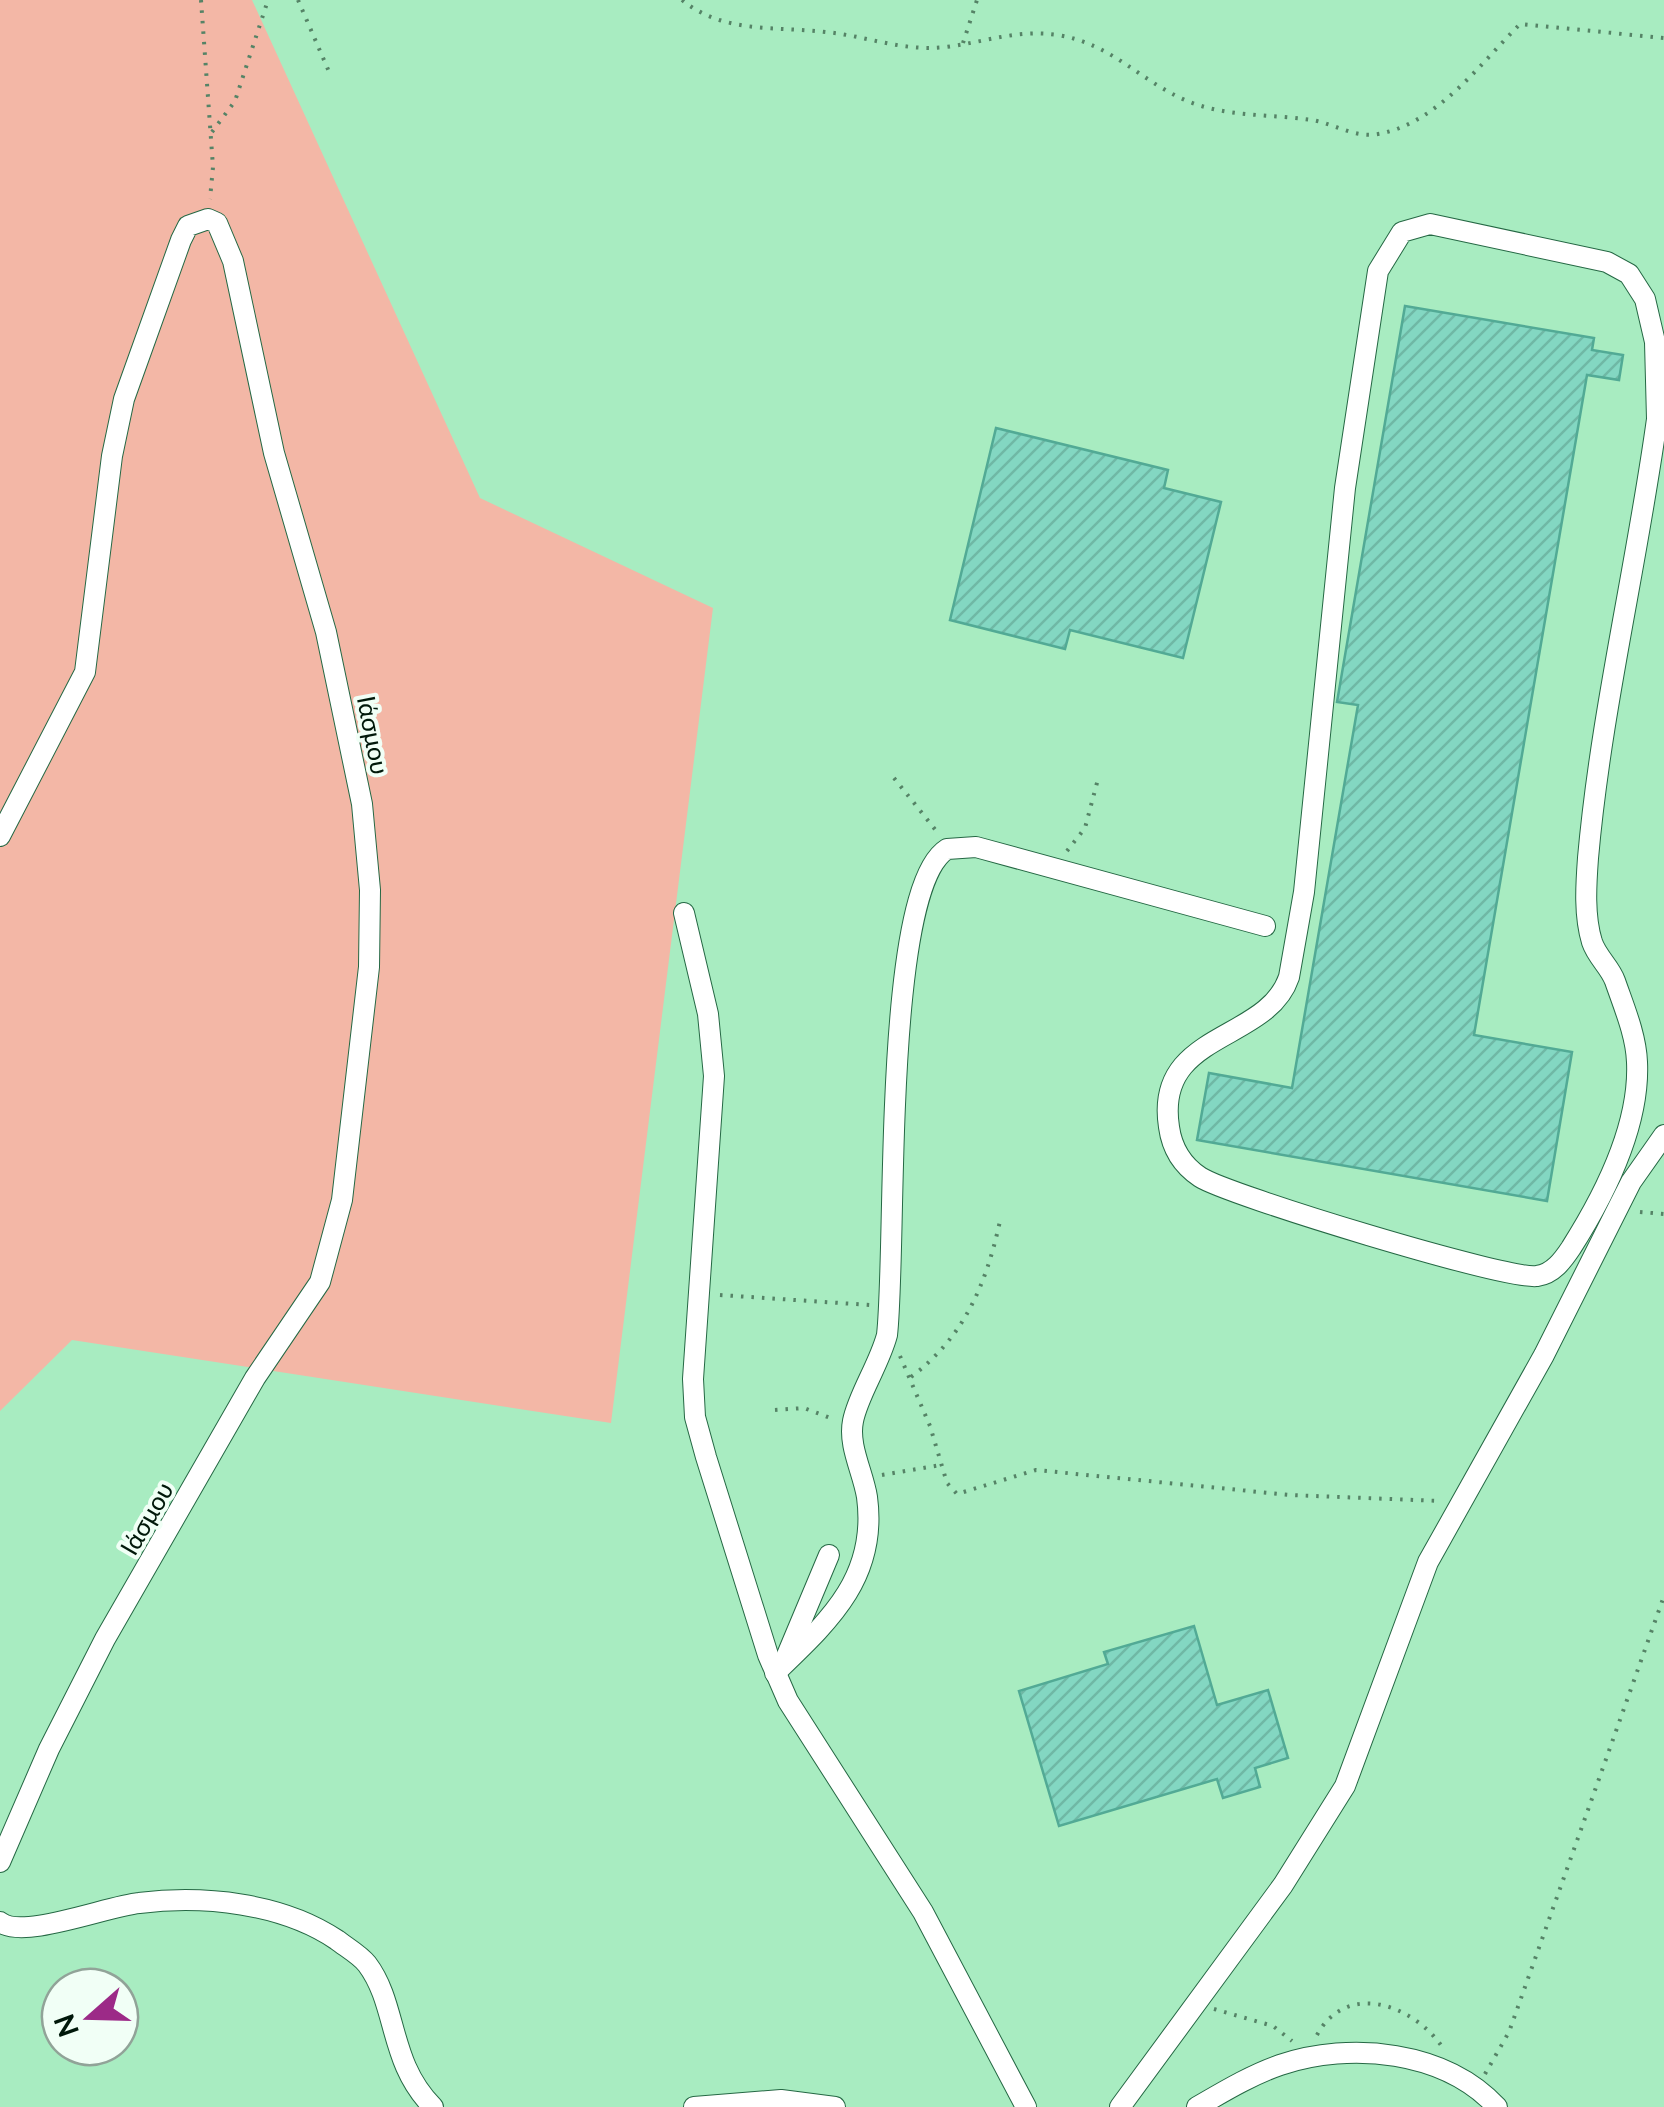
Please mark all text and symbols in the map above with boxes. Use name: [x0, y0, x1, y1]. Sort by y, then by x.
street label: Ιάσμου: [352, 693, 396, 777]
street label: Ιάσμου: [113, 1476, 179, 1560]
north arrow: [40, 1967, 140, 2067]
text: N: [46, 2010, 85, 2042]

